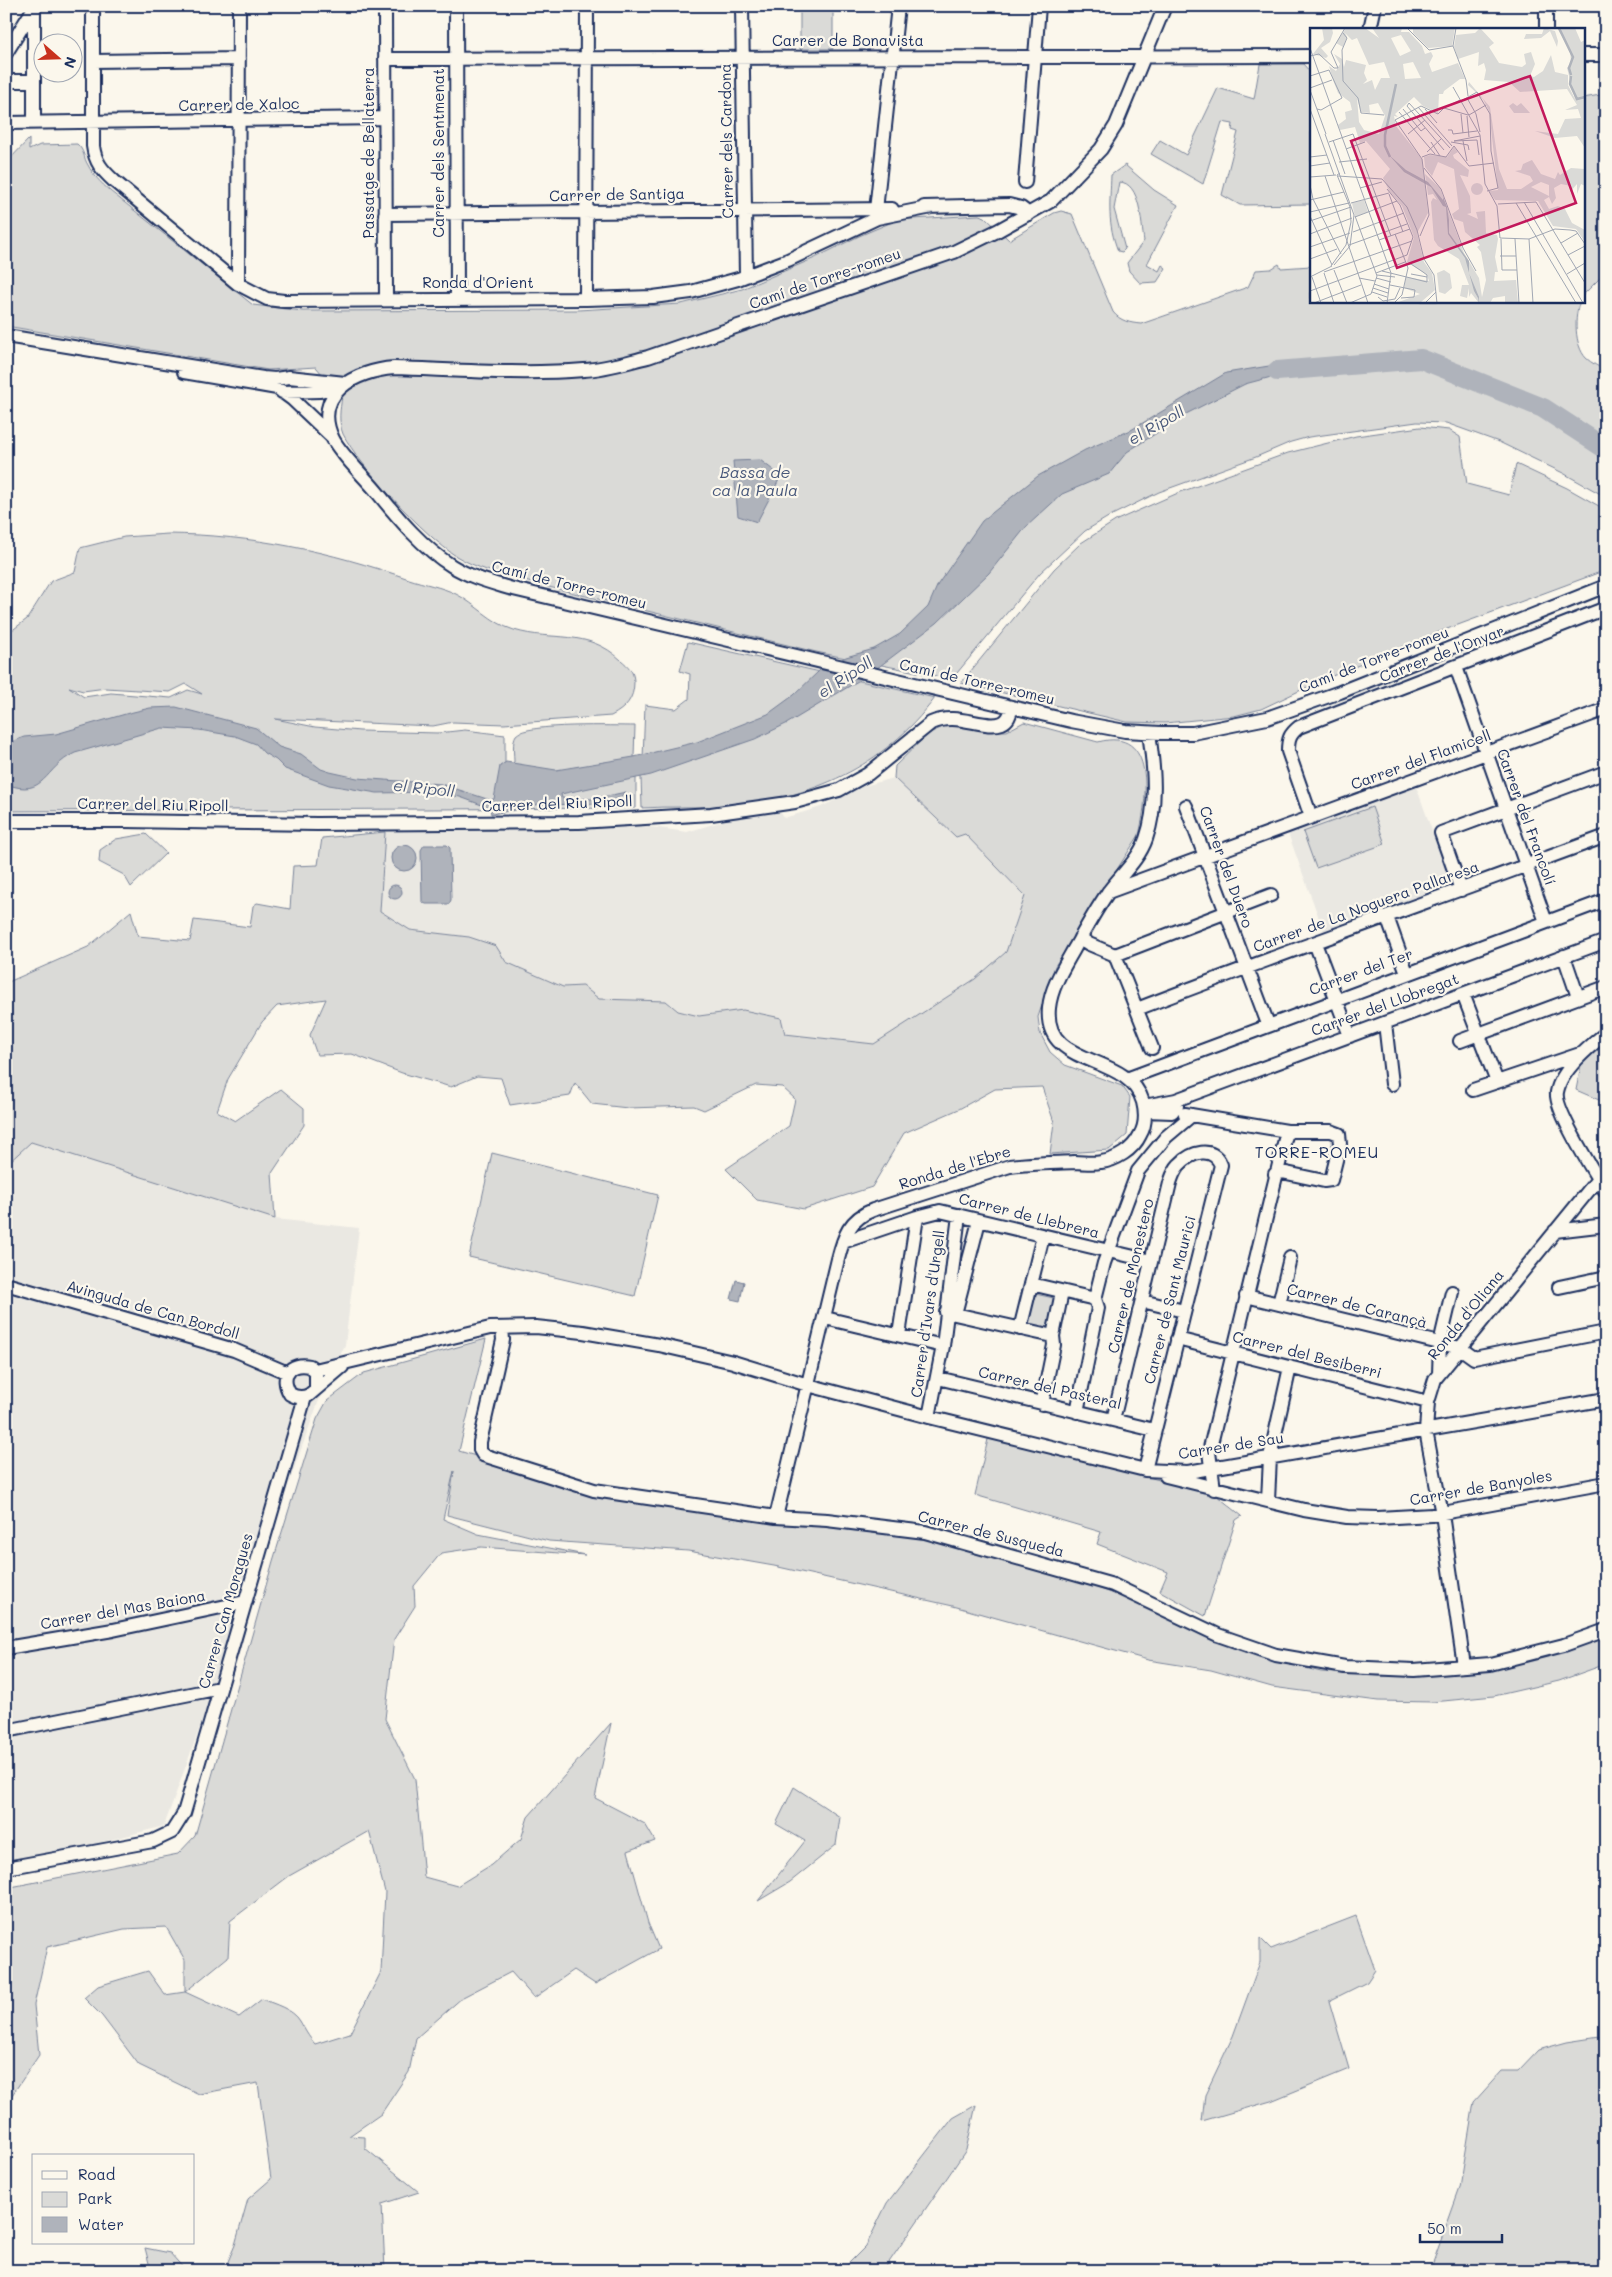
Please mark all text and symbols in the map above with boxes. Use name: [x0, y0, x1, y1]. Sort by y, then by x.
inset map: [1310, 28, 1584, 302]
street label: Carrer de Bonavista: [772, 30, 924, 50]
north arrow: [32, 32, 82, 82]
text: N: [60, 54, 81, 71]
street label: Carrer dels Cardona: [715, 63, 737, 219]
street label: Passatge de Bellaterra: [358, 67, 378, 239]
street label: Carrer dels Sentmenat: [428, 68, 448, 238]
street label: Carrer de Xaloc: [178, 93, 300, 115]
street label: Carrer de Santiga: [549, 183, 685, 205]
street label: Camí de Torre-romeu: [746, 243, 903, 313]
street label: Ronda d'Orient: [422, 272, 534, 292]
water label: el Ripoll: [1124, 400, 1188, 449]
water label: Bassa de ca la Paula: [712, 461, 798, 500]
street label: Camí de Torre-romeu: [490, 555, 649, 613]
street label: Carrer de l'Onyar: [1376, 620, 1507, 686]
street label: Camí de Torre-romeu: [1296, 621, 1451, 697]
water label: el Ripoll: [813, 651, 876, 702]
street label: Camí de Torre-romeu: [898, 653, 1057, 709]
street label: Carrer del Flamicell: [1348, 724, 1494, 794]
street label: Carrer del Francolí: [1493, 746, 1561, 888]
water label: el Ripoll: [392, 774, 456, 801]
street label: Carrer del Riu Ripoll: [481, 790, 633, 816]
street label: Carrer del Riu Ripoll: [77, 793, 229, 815]
street label: Carrer del Duero: [1196, 803, 1258, 930]
street label: Carrer de La Noguera Pallaresa: [1250, 856, 1481, 956]
street label: Carrer del Ter: [1306, 943, 1415, 999]
street label: Carrer del Llobregat: [1308, 968, 1461, 1040]
street label: Ronda de l'Ebre: [896, 1141, 1013, 1194]
district label: TORRE-ROMEU: [1255, 1141, 1379, 1162]
street label: Carrer de Llebrera: [957, 1188, 1102, 1242]
street label: Carrer de Monestero: [1102, 1196, 1158, 1355]
street label: Carrer de Sant Maurici: [1138, 1213, 1200, 1386]
street label: Carrer d'Ivars d'Urgell: [905, 1229, 949, 1399]
street label: Ronda d'Oliana: [1423, 1265, 1508, 1364]
street label: Avinguda de Can Bordoll: [65, 1275, 242, 1343]
street label: Carrer de Carançà: [1285, 1278, 1429, 1332]
street label: Carrer del Besiberri: [1231, 1326, 1384, 1382]
street label: Carrer del Pasteral: [977, 1361, 1124, 1413]
street label: Carrer de Sau: [1177, 1427, 1285, 1463]
street label: Carrer de Banyoles: [1408, 1465, 1554, 1509]
street label: Carrer de Susqueda: [916, 1505, 1067, 1561]
street label: Carrer Can Moragues: [193, 1531, 257, 1691]
street label: Carrer del Mas Baiona: [39, 1585, 207, 1633]
legend: [32, 2154, 195, 2244]
text: Road: [78, 2164, 115, 2184]
text: Park: [78, 2188, 112, 2208]
scale bar: [1420, 2212, 1502, 2244]
text: Water: [78, 2214, 124, 2234]
text: 50 m: [1427, 2218, 1462, 2238]

